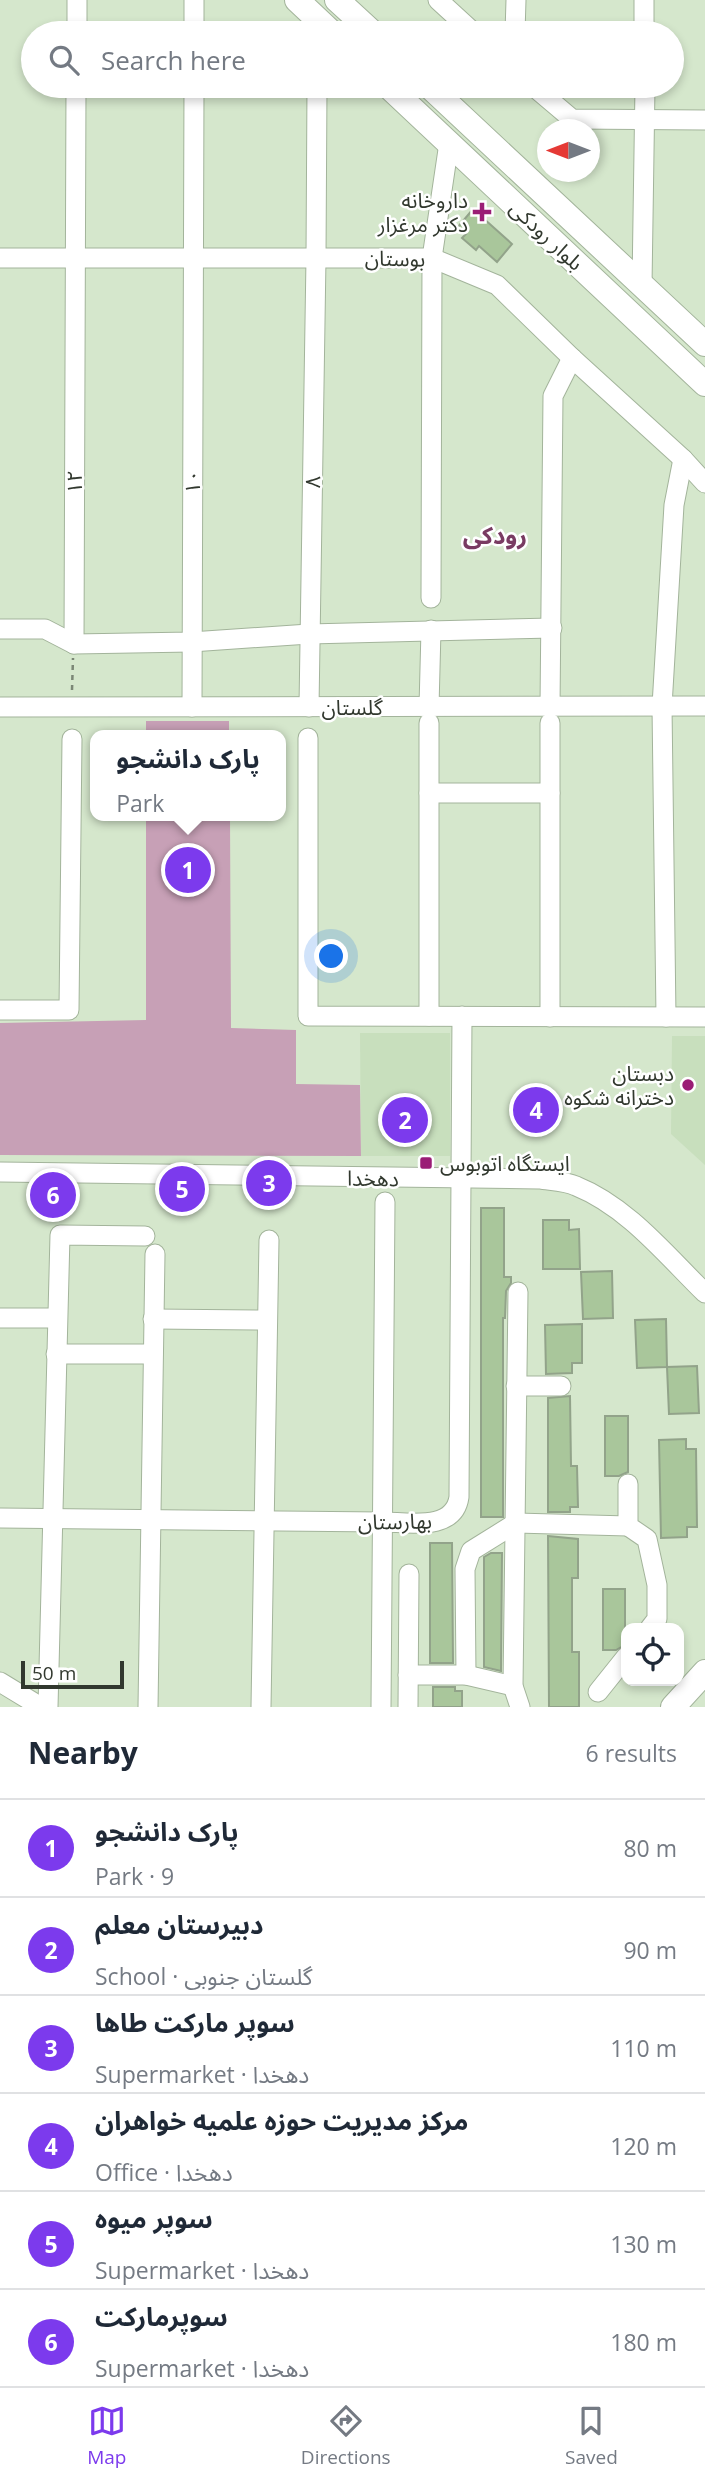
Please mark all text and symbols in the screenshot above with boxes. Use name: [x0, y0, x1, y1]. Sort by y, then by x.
search box: [21, 21, 684, 98]
icon: search: [45, 41, 83, 79]
text: Search here: [101, 42, 246, 78]
north arrow: [537, 119, 600, 182]
place label: داروخانه دکتر مرغزار: [377, 186, 468, 238]
street label: بلوار رودکی: [504, 194, 590, 276]
marker: داروخانه دکتر مرغزار: [474, 204, 490, 220]
street label: بوستان: [365, 243, 425, 273]
street label: ۱۲: [60, 470, 88, 494]
street label: ۱۰: [178, 470, 206, 494]
street label: ۸: [298, 476, 326, 488]
district label: رودکی: [463, 518, 527, 551]
street label: گلستان: [321, 693, 383, 721]
popup: [90, 730, 286, 821]
text: پارک دانشجو: [116, 740, 260, 776]
text: Park: [116, 787, 164, 819]
pin: 1: [165, 844, 211, 896]
your location: [314, 939, 348, 973]
place label: دبستان دخترانه شکوه: [564, 1059, 674, 1111]
marker: دبستان دخترانه شکوه: [680, 1077, 696, 1093]
pin: 4: [513, 1084, 559, 1136]
pin: 2: [382, 1094, 428, 1146]
place label: ایستگاه اتوبوس: [440, 1149, 570, 1177]
marker: ایستگاه اتوبوس: [418, 1155, 434, 1171]
pin: 3: [246, 1157, 292, 1209]
pin: 5: [159, 1163, 205, 1215]
street label: دهخدا: [347, 1164, 399, 1192]
pin: 6: [30, 1169, 76, 1221]
street label: بهارستان: [358, 1506, 432, 1536]
map controls: [621, 1623, 684, 1686]
button: locate: [621, 1623, 684, 1686]
scale bar: [21, 1658, 124, 1690]
text: 50 m: [32, 1660, 76, 1686]
text: Nearby: [28, 1732, 138, 1773]
text: 6 results: [586, 1737, 677, 1769]
text: پارک دانشجو: [95, 1813, 239, 1849]
text: 1: [44, 1832, 58, 1864]
text: 80 m: [623, 1832, 677, 1864]
text: Park · 9: [95, 1860, 174, 1892]
text: دبیرستان معلم: [95, 1906, 263, 1942]
text: 2: [44, 1934, 58, 1966]
text: 90 m: [623, 1934, 677, 1966]
text: School · گلستان جنوبی: [95, 1960, 313, 1992]
text: سوپر مارکت طاها: [95, 2004, 295, 2040]
text: 3: [44, 2032, 58, 2064]
text: 110 m: [610, 2032, 677, 2064]
text: Supermarket · دهخدا: [95, 2058, 309, 2090]
text: مرکز مدیریت حوزه علمیه خواهران: [95, 2102, 468, 2138]
text: 4: [44, 2130, 58, 2162]
text: 120 m: [610, 2130, 677, 2162]
text: Office · دهخدا: [95, 2156, 233, 2188]
text: سوپر میوه: [95, 2200, 213, 2236]
text: 5: [44, 2228, 58, 2260]
text: 130 m: [610, 2228, 677, 2260]
text: Supermarket · دهخدا: [95, 2254, 309, 2286]
text: سوپرمارکت: [95, 2298, 228, 2334]
text: 6: [44, 2326, 58, 2358]
text: 180 m: [610, 2326, 677, 2358]
text: Supermarket · دهخدا: [95, 2352, 309, 2384]
tab: Map: [87, 2402, 126, 2470]
tab: Directions: [301, 2402, 391, 2470]
tab: Saved: [565, 2402, 618, 2470]

